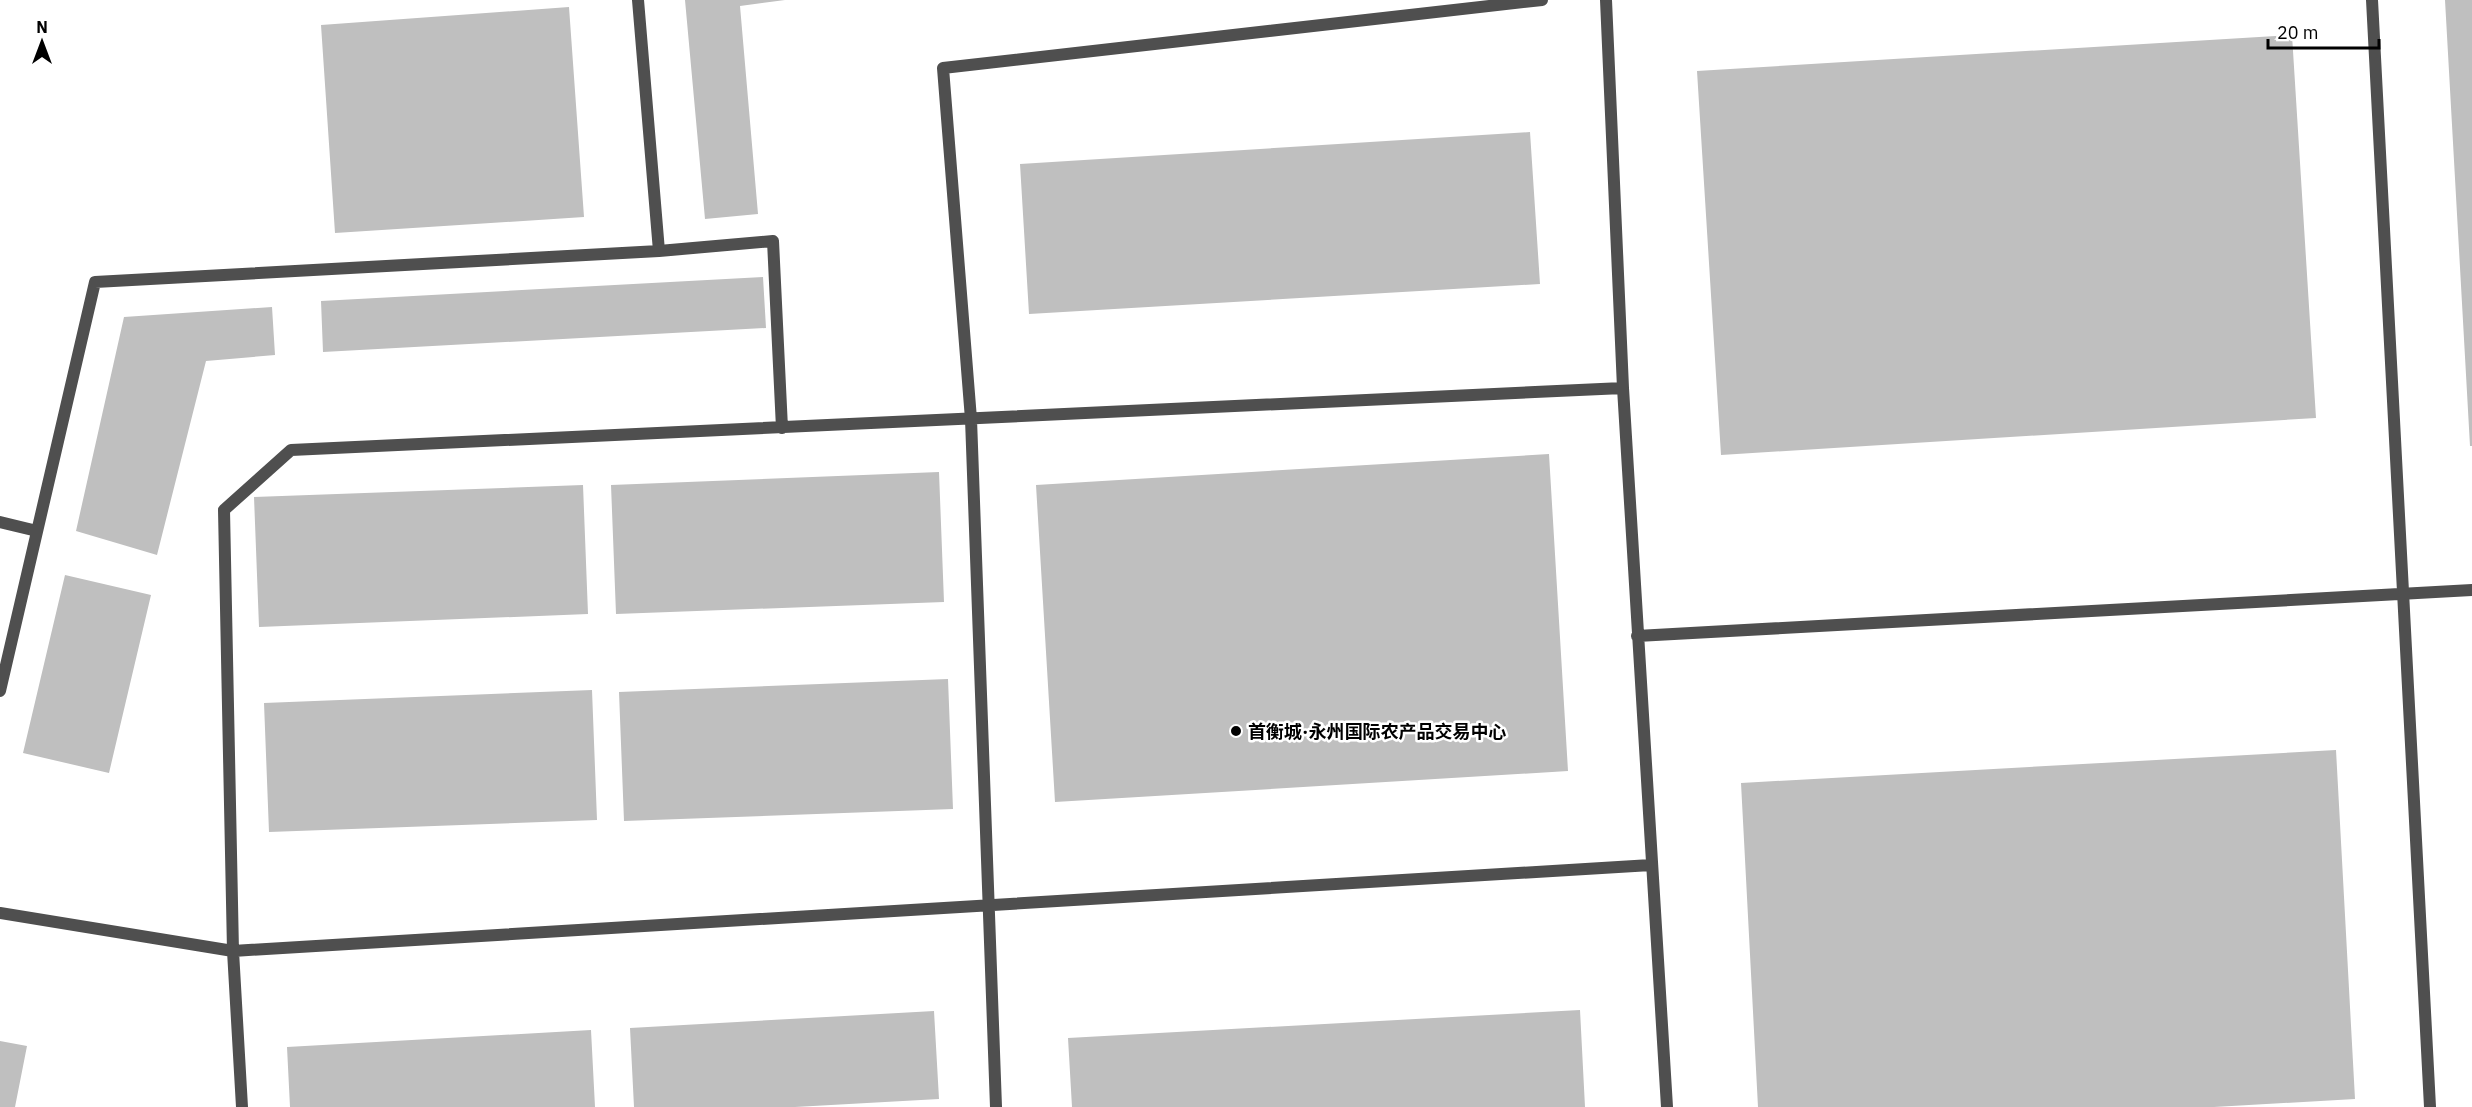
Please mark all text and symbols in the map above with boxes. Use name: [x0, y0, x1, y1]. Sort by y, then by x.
north arrow: [12, 12, 72, 72]
scale bar: [2268, 12, 2379, 50]
text: N: [36, 17, 48, 37]
text: 20 m: [2277, 21, 2319, 44]
place label: 首衡城·永州国际农产品交易中心: [1248, 720, 1506, 743]
marker: 首衡城·永州国际农产品交易中心: [1229, 724, 1243, 738]

